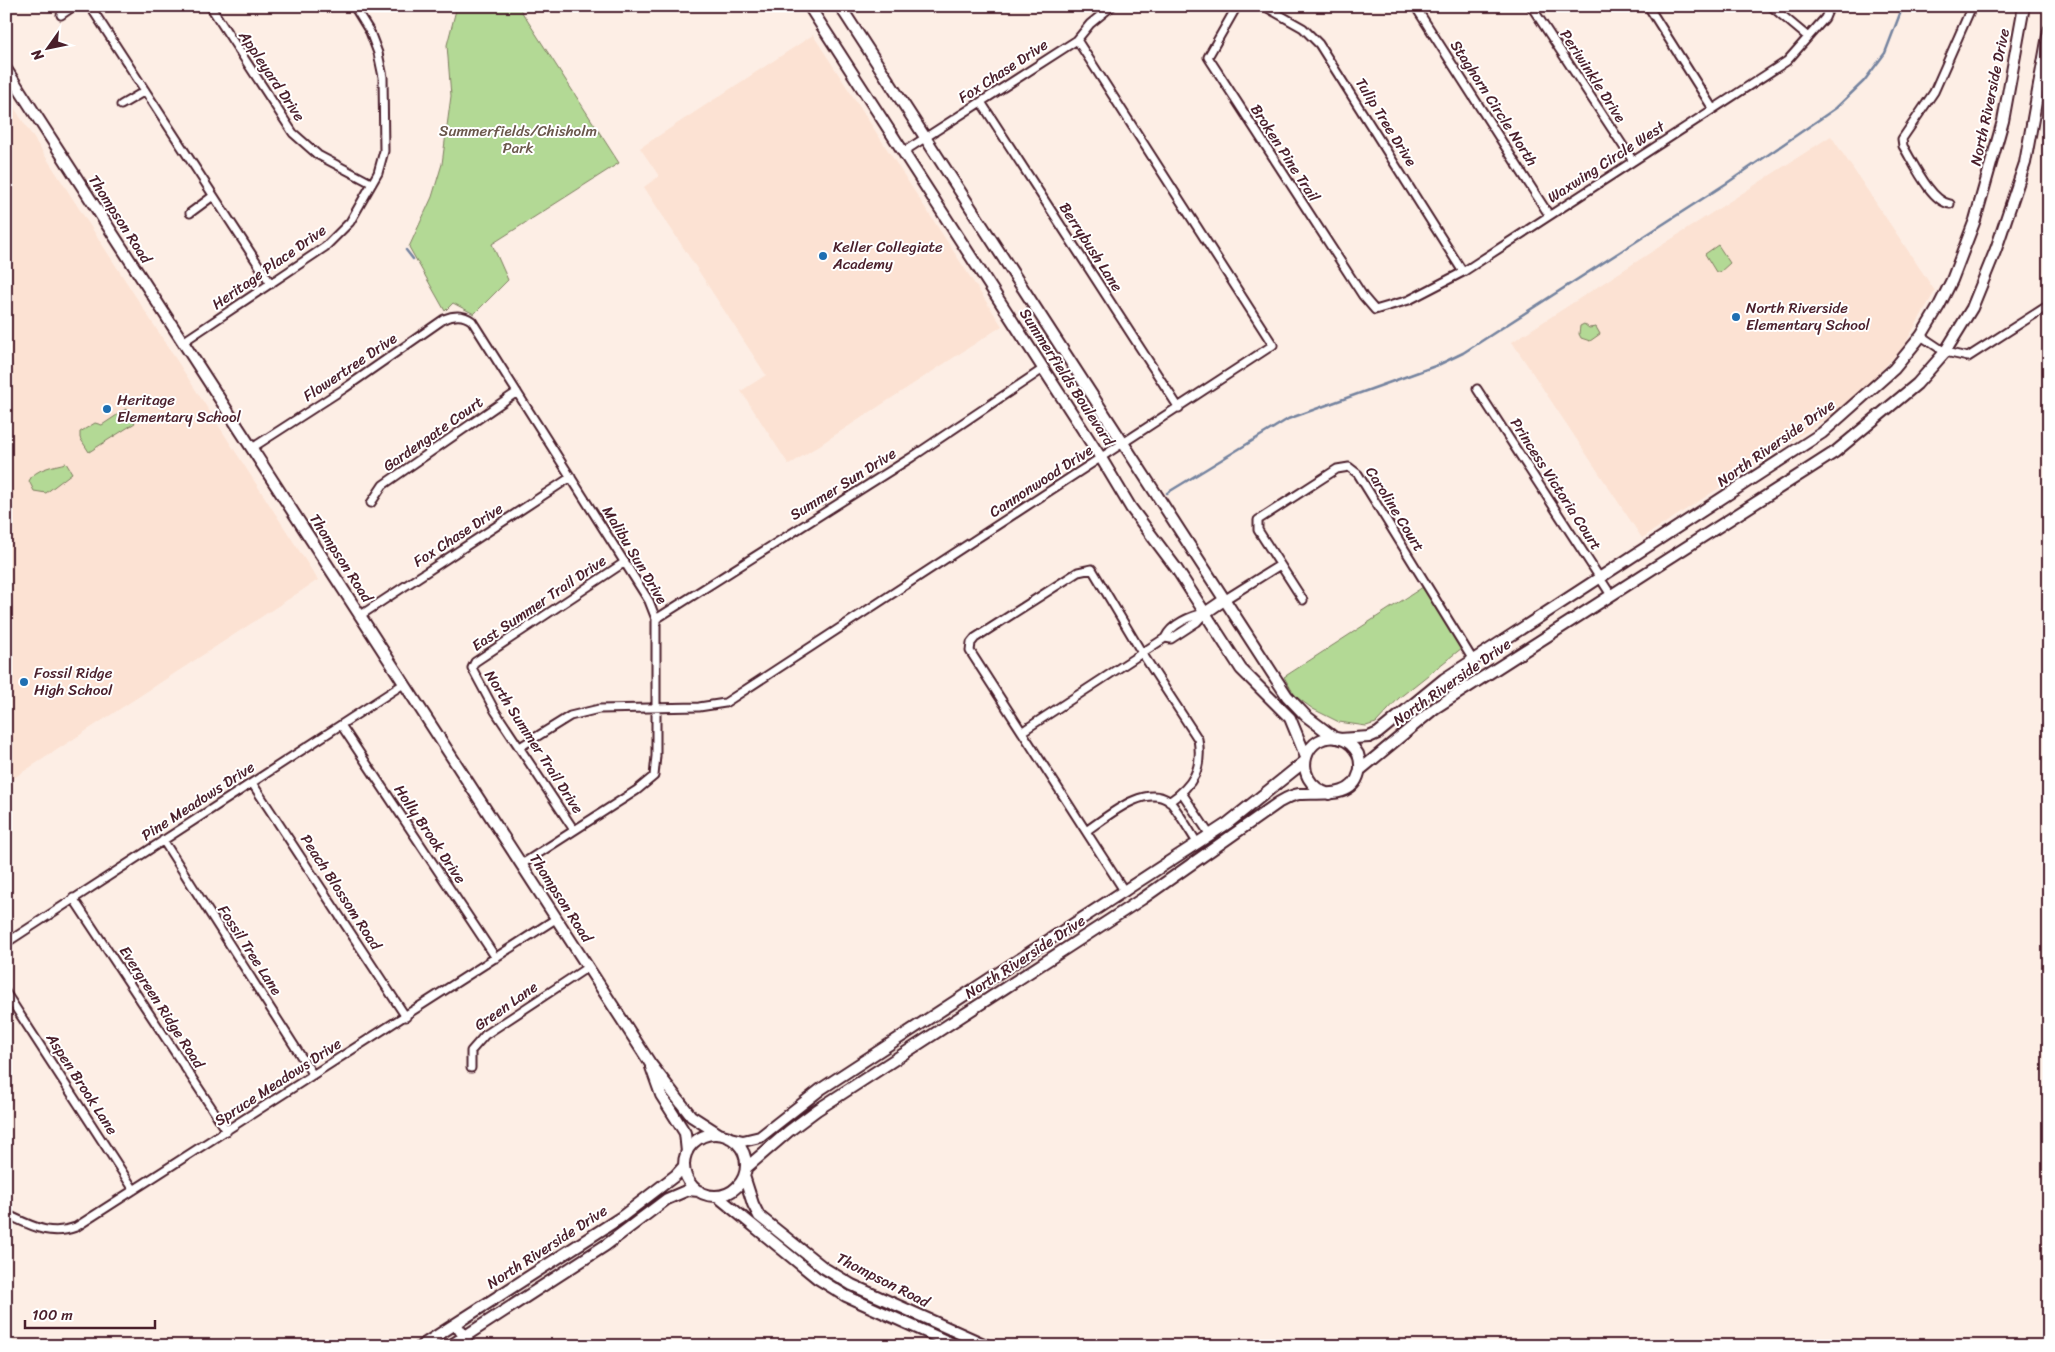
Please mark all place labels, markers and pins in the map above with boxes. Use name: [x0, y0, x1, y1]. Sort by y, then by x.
place label: Keller Collegiate Academy: [832, 234, 943, 277]
marker: Keller Collegiate Academy: [817, 250, 829, 262]
place label: North Riverside Elementary School: [1746, 295, 1871, 338]
marker: North Riverside Elementary School: [1730, 311, 1742, 323]
place label: Heritage Elementary School: [117, 387, 242, 430]
marker: Heritage Elementary School: [101, 403, 113, 415]
place label: Fossil Ridge High School: [34, 660, 113, 703]
marker: Fossil Ridge High School: [18, 676, 30, 688]

